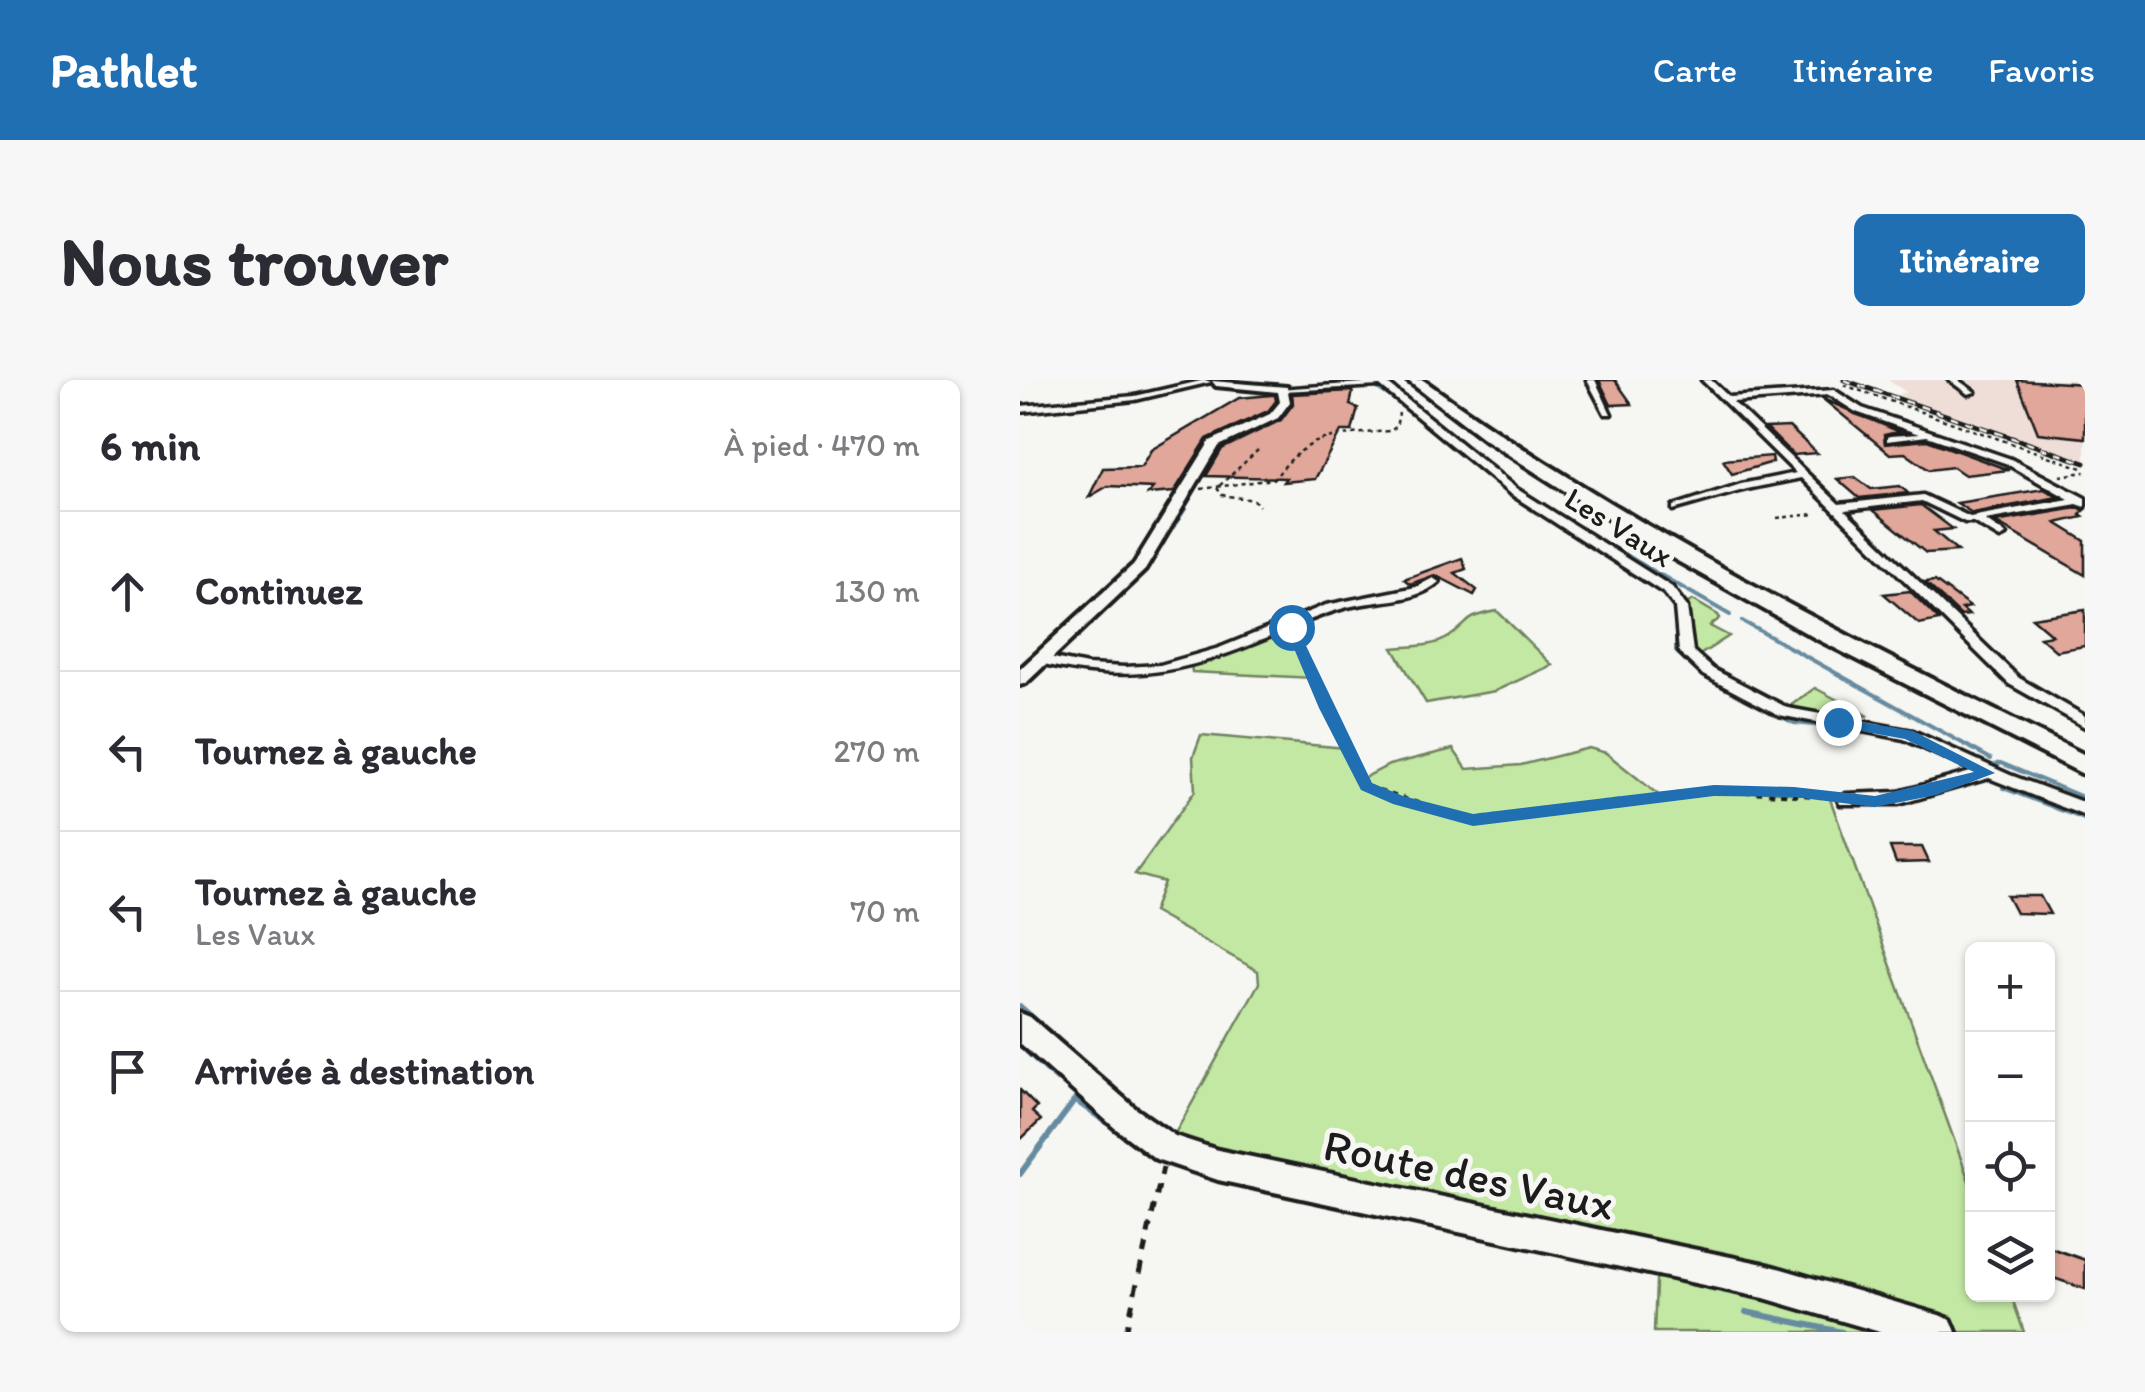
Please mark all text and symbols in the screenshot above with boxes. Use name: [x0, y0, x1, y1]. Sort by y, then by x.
text: Pathlet: [50, 41, 198, 99]
text: Carte: [1653, 49, 1737, 91]
text: Itinéraire: [1792, 49, 1933, 91]
text: Favoris: [1988, 49, 2095, 91]
button: Itinéraire: [1854, 214, 2085, 306]
text: Nous trouver: [60, 218, 448, 303]
text: 6 min: [100, 420, 200, 471]
text: À pied · 470 m: [724, 426, 920, 464]
street label: Les Vaux: [1558, 479, 1680, 575]
icon: ahead: [100, 564, 155, 619]
text: Continuez: [195, 568, 363, 614]
text: 130 m: [834, 572, 920, 610]
route start: [1269, 605, 1315, 651]
route end: [1816, 700, 1862, 746]
icon: left: [100, 724, 155, 779]
text: Tournez à gauche: [195, 728, 477, 774]
text: 270 m: [833, 732, 920, 770]
text: Tournez à gauche: [195, 869, 477, 915]
icon: left: [100, 884, 155, 939]
text: 70 m: [850, 892, 920, 930]
text: Les Vaux: [195, 915, 315, 953]
map controls: [1965, 942, 2055, 1302]
button: +: [1965, 942, 2055, 1032]
button: −: [1965, 1032, 2055, 1122]
icon: arrive: [100, 1044, 155, 1099]
text: Arrivée à destination: [195, 1048, 534, 1094]
street label: Route des Vaux: [1319, 1117, 1619, 1231]
button: locate: [1965, 1122, 2055, 1212]
button: layers: [1965, 1212, 2055, 1302]

